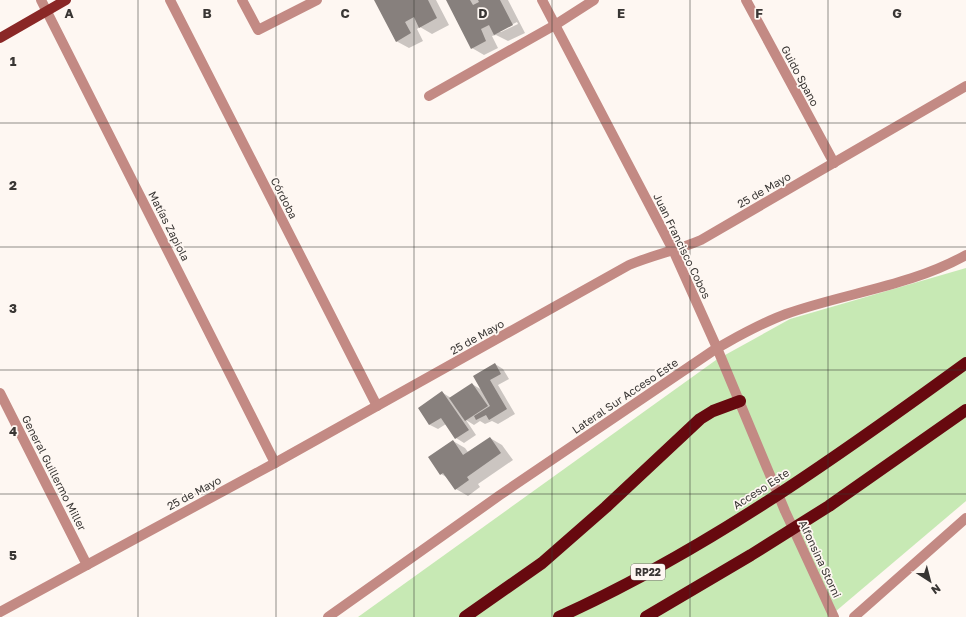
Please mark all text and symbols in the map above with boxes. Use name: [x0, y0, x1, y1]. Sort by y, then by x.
text: A: [64, 5, 74, 21]
text: B: [202, 5, 212, 21]
text: C: [340, 5, 350, 21]
text: D: [478, 5, 488, 21]
text: E: [617, 5, 625, 21]
text: F: [755, 5, 763, 21]
text: G: [892, 5, 902, 21]
street label: Guido Spano: [779, 43, 822, 109]
text: 1: [10, 53, 17, 69]
street label: 25 de Mayo: [735, 169, 793, 210]
street label: Córdoba: [269, 175, 300, 221]
text: 2: [9, 177, 17, 193]
street label: Matías Zapiola: [146, 189, 193, 263]
street label: Juan Francisco Cobos: [651, 191, 714, 301]
text: 3: [9, 300, 17, 316]
street label: 25 de Mayo: [448, 316, 506, 357]
street label: Lateral Sur Acceso Este: [569, 355, 680, 436]
street label: General Guillermo Miller: [20, 413, 90, 533]
text: 4: [9, 423, 17, 439]
street label: Acceso Este: [730, 466, 791, 511]
street label: 25 de Mayo: [164, 473, 223, 512]
street label: Alfonsina Storni: [797, 518, 844, 600]
text: 5: [9, 547, 17, 563]
north arrow: [910, 561, 950, 601]
road number: RP22: [631, 564, 665, 580]
text: N: [929, 582, 943, 597]

